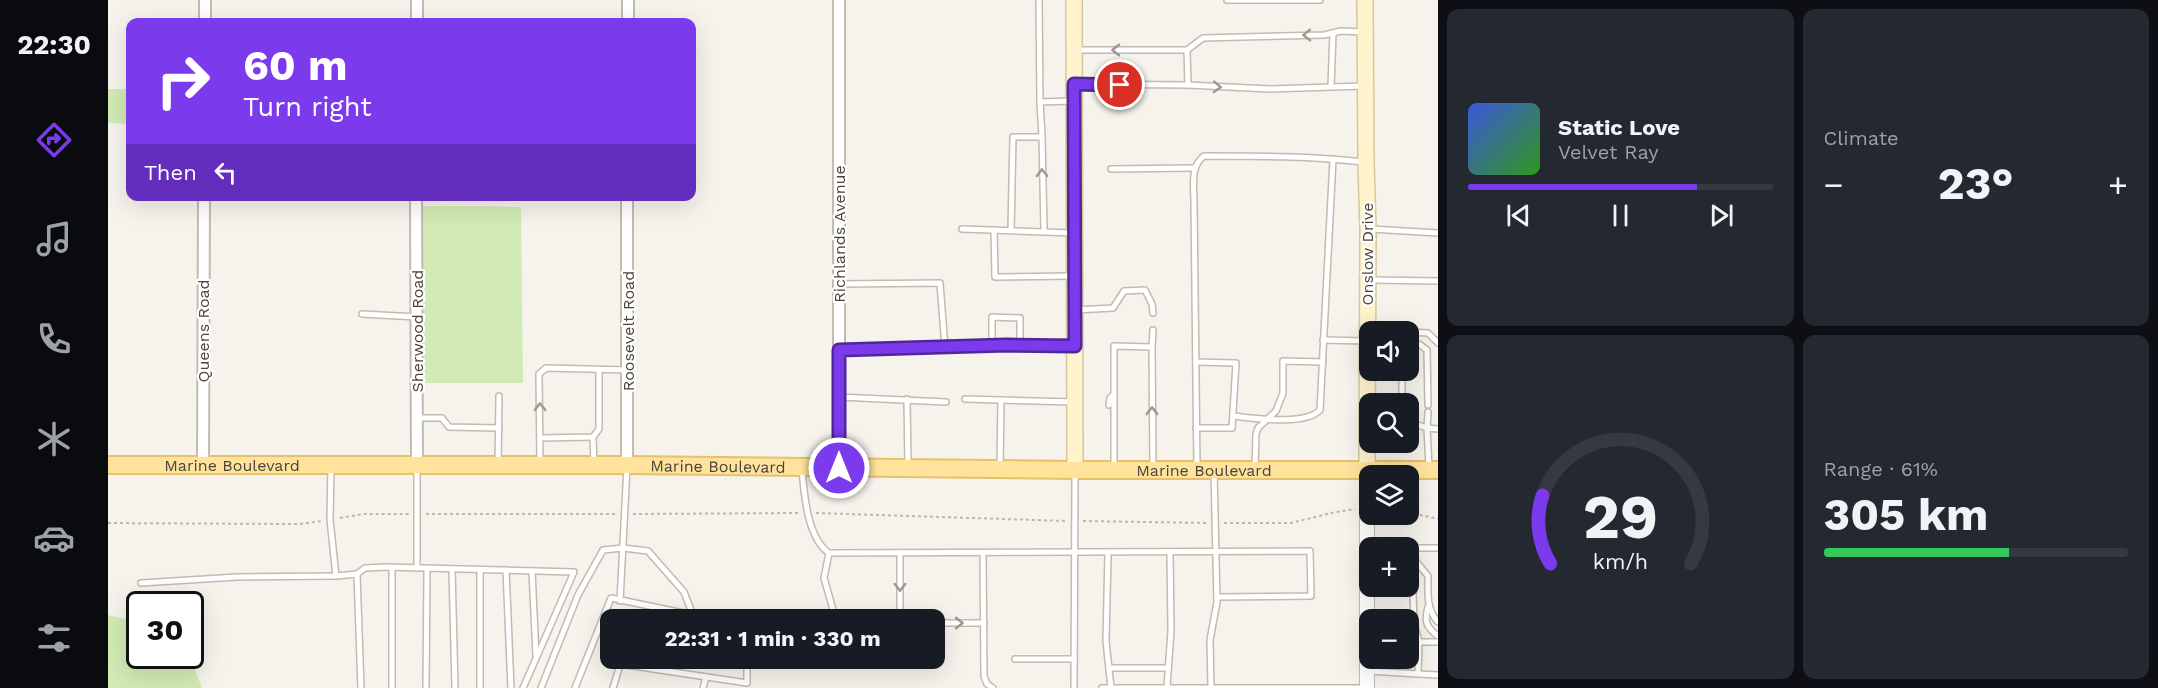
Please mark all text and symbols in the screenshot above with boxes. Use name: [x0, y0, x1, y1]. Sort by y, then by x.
text: 22:30: [17, 29, 91, 61]
one-way arrow: [1303, 29, 1312, 42]
text: 60 m: [243, 41, 347, 90]
icon: right: [144, 42, 222, 120]
one-way arrow: [1112, 44, 1121, 56]
pin: [1094, 59, 1145, 110]
icon: arrive: [1103, 68, 1136, 101]
one-way arrow: [1212, 80, 1221, 93]
text: Turn right: [243, 91, 372, 123]
text: Static Love: [1558, 115, 1680, 140]
icon: directions: [33, 119, 75, 161]
text: Climate: [1824, 126, 1899, 150]
text: Velvet Ray: [1558, 140, 1659, 164]
icon: left: [209, 156, 242, 189]
text: 23°: [1938, 157, 2014, 210]
text: Then: [144, 160, 197, 185]
street label: Richlands Avenue: [830, 165, 849, 303]
text: −: [1824, 165, 1843, 204]
text: +: [2108, 165, 2128, 204]
one-way arrow: [1036, 168, 1049, 177]
icon: previous: [1502, 199, 1535, 232]
icon: pause: [1604, 199, 1637, 232]
icon: next: [1705, 199, 1738, 232]
street label: Onslow Drive: [1358, 203, 1377, 305]
icon: music: [33, 218, 75, 260]
street label: Sherwood Road: [408, 270, 427, 392]
street label: Roosevelt Road: [619, 271, 638, 391]
street label: Queens Road: [194, 279, 213, 383]
icon: phone: [33, 318, 75, 360]
map controls: [1359, 321, 1419, 669]
button: sound: [1359, 321, 1419, 381]
button: search: [1359, 393, 1419, 453]
one-way arrow: [533, 402, 546, 411]
one-way arrow: [1146, 407, 1158, 416]
icon: climate: [33, 418, 75, 460]
position arrow: [807, 436, 871, 500]
street label: Marine Boulevard: [164, 456, 300, 475]
street label: Marine Boulevard: [650, 456, 786, 477]
text: Range · 61%: [1824, 457, 1938, 481]
street label: Marine Boulevard: [1136, 461, 1272, 480]
button: layers: [1359, 465, 1419, 525]
text: 29: [1582, 480, 1658, 553]
text: 305 km: [1824, 488, 1988, 541]
icon: car: [33, 517, 75, 559]
button: +: [1359, 537, 1419, 597]
text: km/h: [1593, 549, 1648, 574]
one-way arrow: [894, 582, 906, 591]
speed limit sign: 30: [126, 591, 204, 669]
button: −: [1359, 609, 1419, 669]
icon: filters: [33, 617, 75, 659]
one-way arrow: [955, 617, 964, 629]
text: 22:31 · 1 min · 330 m: [664, 626, 881, 651]

